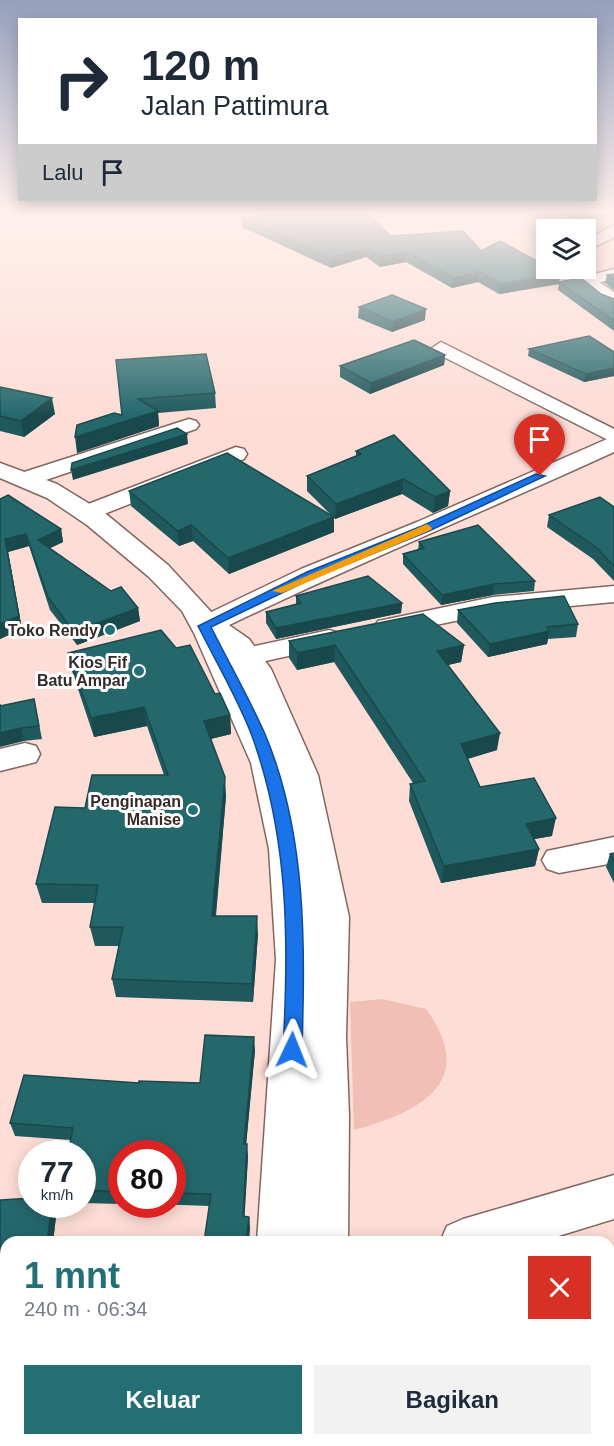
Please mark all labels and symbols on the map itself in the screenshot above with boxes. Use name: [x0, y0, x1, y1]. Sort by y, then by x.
pin: [514, 414, 565, 476]
place label: Toko Rendy: [8, 622, 98, 639]
marker: Toko Rendy: [103, 623, 117, 637]
place label: Kios Fif Batu Ampar: [37, 654, 128, 689]
marker: Kios Fif Batu Ampar: [132, 664, 146, 678]
place label: Penginapan Manise: [90, 793, 181, 828]
marker: Penginapan Manise: [186, 803, 200, 817]
position arrow: [260, 1018, 324, 1082]
speed limit sign: 80: [108, 1140, 186, 1218]

